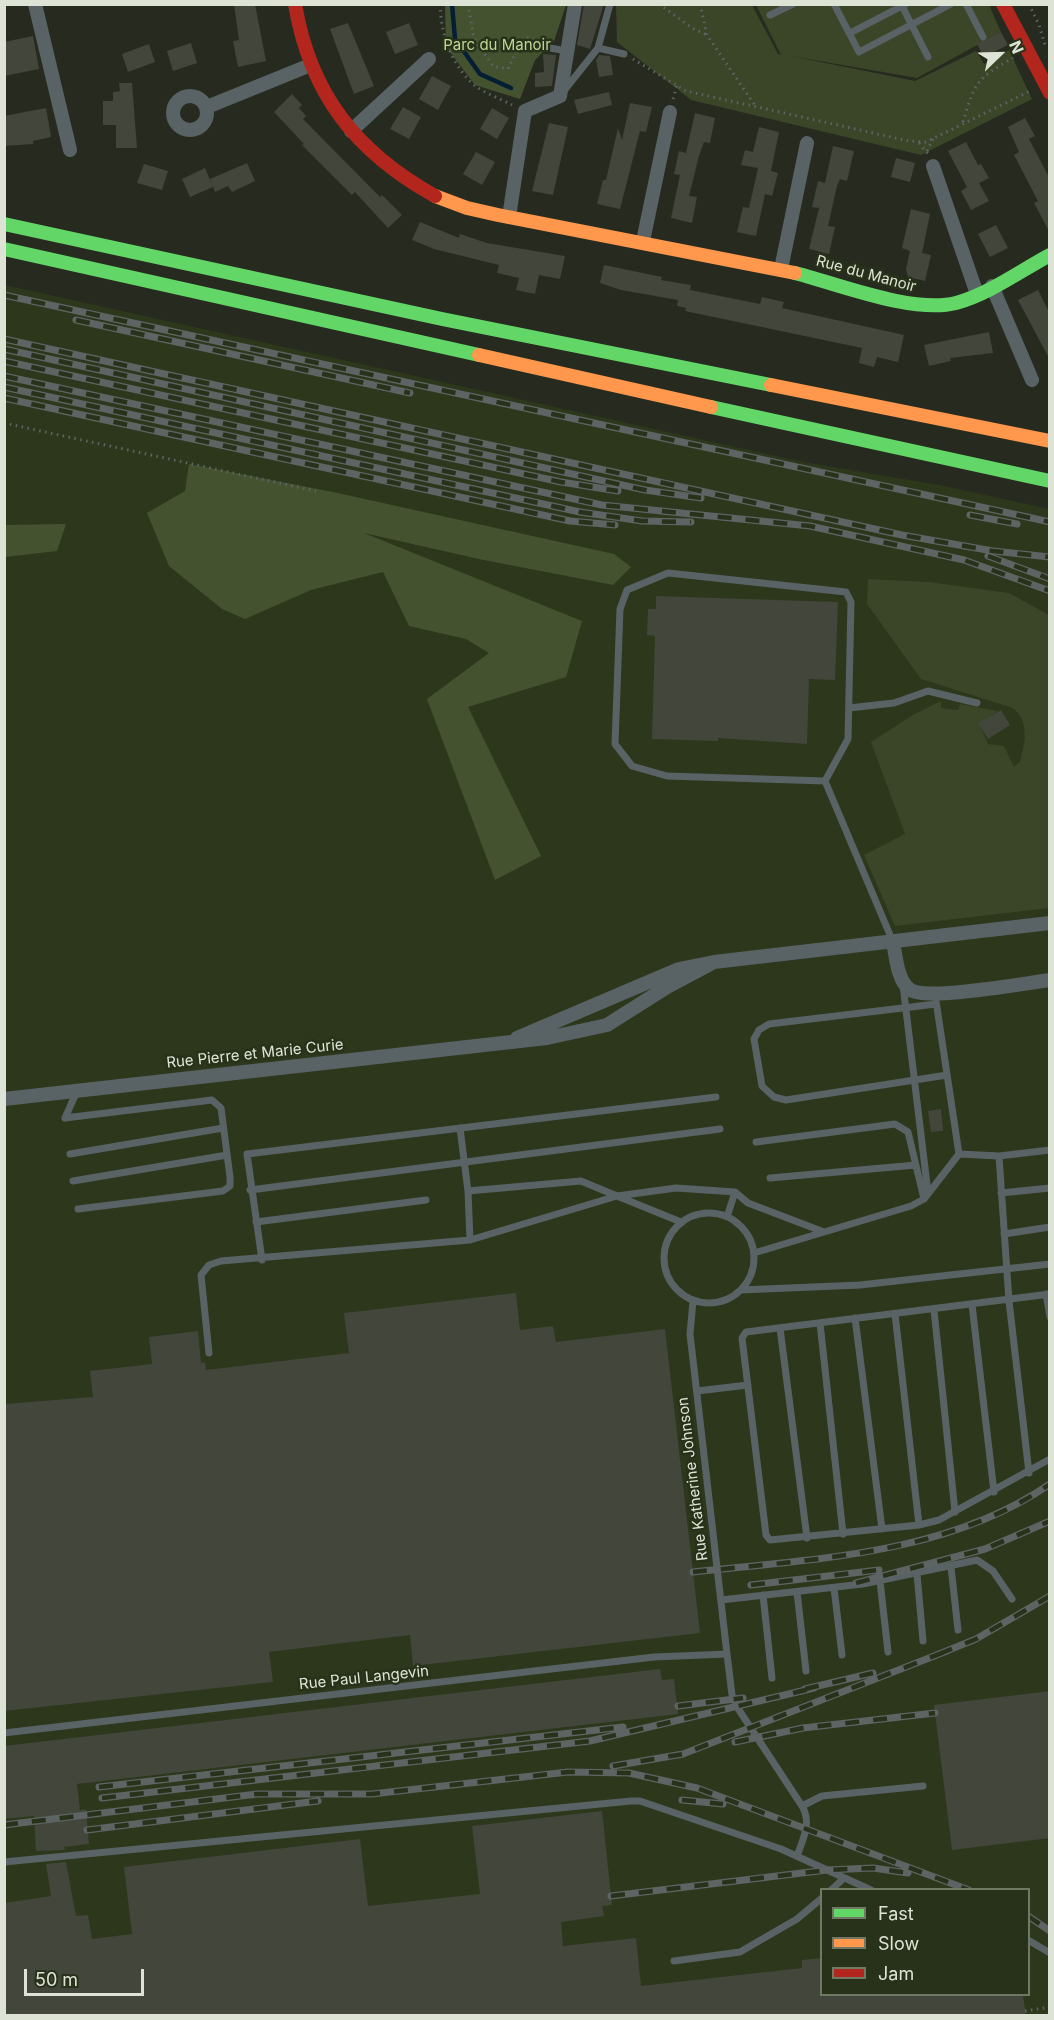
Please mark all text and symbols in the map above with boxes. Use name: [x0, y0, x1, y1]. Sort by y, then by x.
north arrow: [970, 24, 1030, 84]
park label: Parc du Manoir: [443, 36, 551, 54]
text: N: [1005, 37, 1028, 56]
street label: Rue du Manoir: [814, 252, 918, 296]
street label: Rue Pierre et Marie Curie: [165, 1036, 345, 1072]
street label: Rue Katherine Johnson: [674, 1396, 712, 1562]
street label: Rue Paul Langevin: [298, 1662, 430, 1694]
legend: [820, 1888, 1030, 1996]
text: Fast: [878, 1903, 914, 1924]
text: Slow: [878, 1933, 919, 1954]
scale bar: [27, 1957, 147, 1995]
text: Jam: [878, 1963, 914, 1984]
text: 50 m: [35, 1969, 78, 1990]

